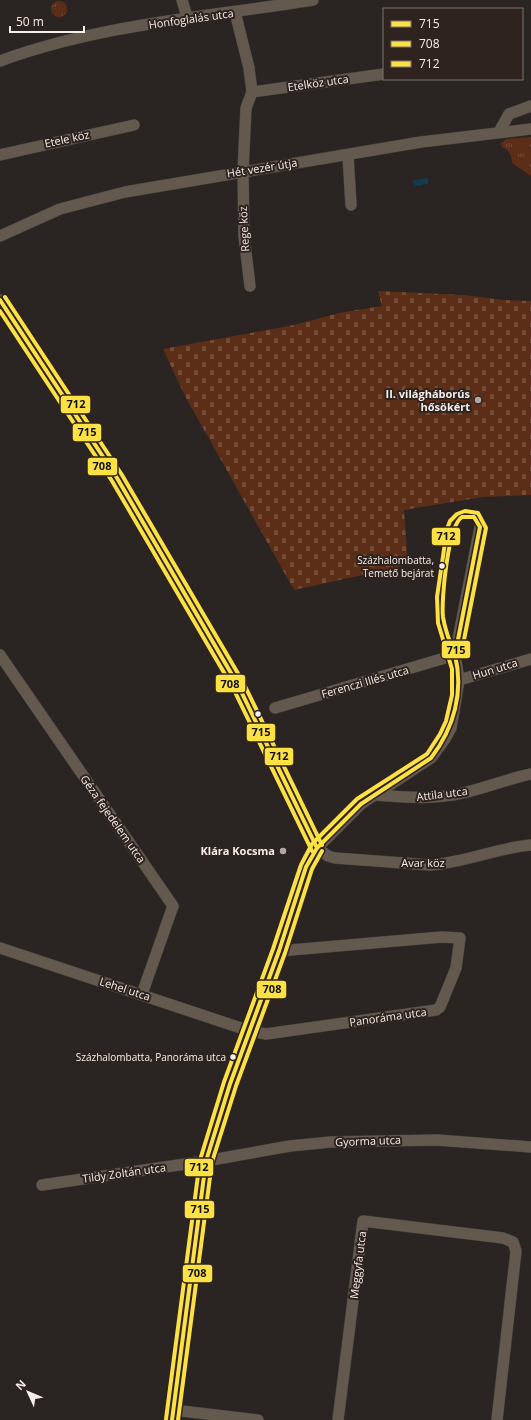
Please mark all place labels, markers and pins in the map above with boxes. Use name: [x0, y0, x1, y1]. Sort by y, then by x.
place label: II. világháborús hősökért: [386, 386, 471, 414]
marker: II. világháborús hősökért: [473, 395, 483, 405]
place label: Százhalombatta, Temető bejárat: [357, 553, 434, 580]
marker: Százhalombatta, Temető bejárat: [437, 561, 447, 571]
unlabelled marker: [253, 709, 263, 719]
place label: Klára Kocsma: [201, 843, 275, 858]
marker: Klára Kocsma: [278, 846, 288, 856]
place label: Százhalombatta, Panoráma utca: [76, 1050, 226, 1064]
marker: Százhalombatta, Panoráma utca: [228, 1052, 238, 1062]

